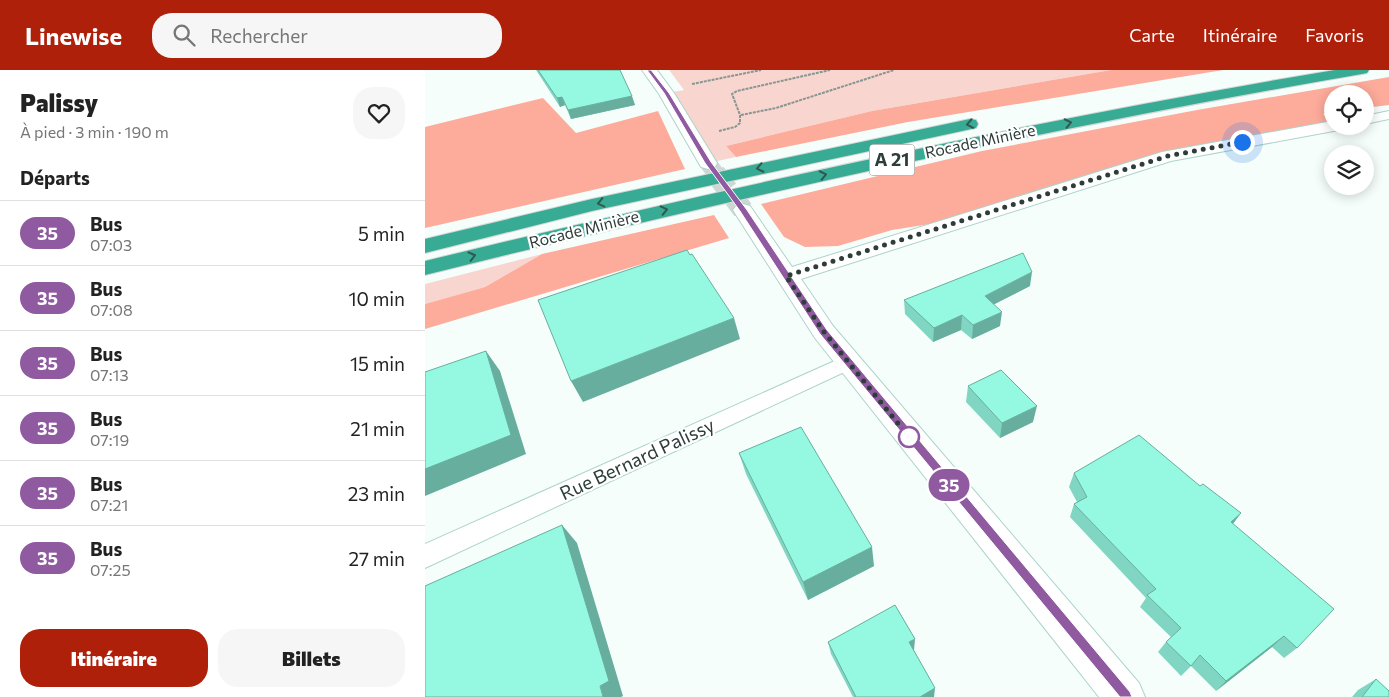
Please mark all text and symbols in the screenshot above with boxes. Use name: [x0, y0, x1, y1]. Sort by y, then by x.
search box: [152, 13, 502, 58]
text: Linewise: [25, 21, 122, 50]
icon: search: [170, 21, 198, 49]
text: Rechercher: [210, 24, 308, 47]
text: Carte: [1129, 24, 1175, 46]
text: Itinéraire: [1203, 24, 1277, 46]
text: Favoris: [1305, 24, 1364, 46]
map controls: [1324, 85, 1374, 195]
button: locate: [1324, 85, 1374, 135]
button: heart: [353, 87, 405, 139]
text: Palissy: [20, 88, 98, 117]
one-way arrow: [966, 118, 974, 129]
one-way arrow: [1063, 118, 1072, 128]
street label: Rocade Minière: [923, 120, 1037, 161]
text: À pied · 3 min · 190 m: [20, 122, 169, 141]
your location: [1230, 130, 1255, 155]
road number: A 21: [869, 144, 915, 176]
button: layers: [1324, 145, 1374, 195]
one-way arrow: [755, 162, 764, 173]
text: Départs: [20, 166, 90, 189]
one-way arrow: [819, 170, 827, 180]
one-way arrow: [596, 197, 605, 208]
one-way arrow: [660, 205, 669, 216]
street label: Rocade Minière: [527, 206, 641, 251]
text: Bus: [90, 212, 122, 235]
text: 35: [37, 222, 58, 244]
text: 5 min: [358, 222, 405, 245]
text: 07:03: [90, 235, 132, 254]
one-way arrow: [468, 251, 477, 262]
text: Bus: [90, 277, 122, 300]
text: 35: [37, 287, 58, 309]
text: 10 min: [348, 287, 405, 310]
text: 07:08: [90, 300, 133, 319]
text: Bus: [90, 342, 122, 365]
text: 35: [37, 352, 58, 374]
text: 15 min: [350, 352, 405, 375]
text: 07:13: [90, 365, 129, 384]
text: Bus: [90, 407, 122, 430]
street label: Rue Bernard Palissy: [556, 413, 718, 504]
text: 35: [37, 417, 58, 439]
text: 21 min: [350, 417, 405, 440]
unlabelled marker: [898, 426, 920, 448]
text: 07:19: [90, 430, 129, 449]
line badge: 35: [927, 469, 971, 501]
text: Bus: [90, 472, 122, 495]
text: 35: [939, 474, 959, 496]
text: 35: [37, 482, 58, 504]
text: 23 min: [348, 482, 405, 505]
text: 07:21: [90, 495, 128, 514]
text: Bus: [90, 537, 122, 560]
text: 35: [37, 547, 58, 569]
text: 27 min: [348, 547, 405, 570]
text: 07:25: [90, 560, 131, 579]
button: Itinéraire: [20, 629, 208, 687]
button: Billets: [218, 629, 405, 687]

